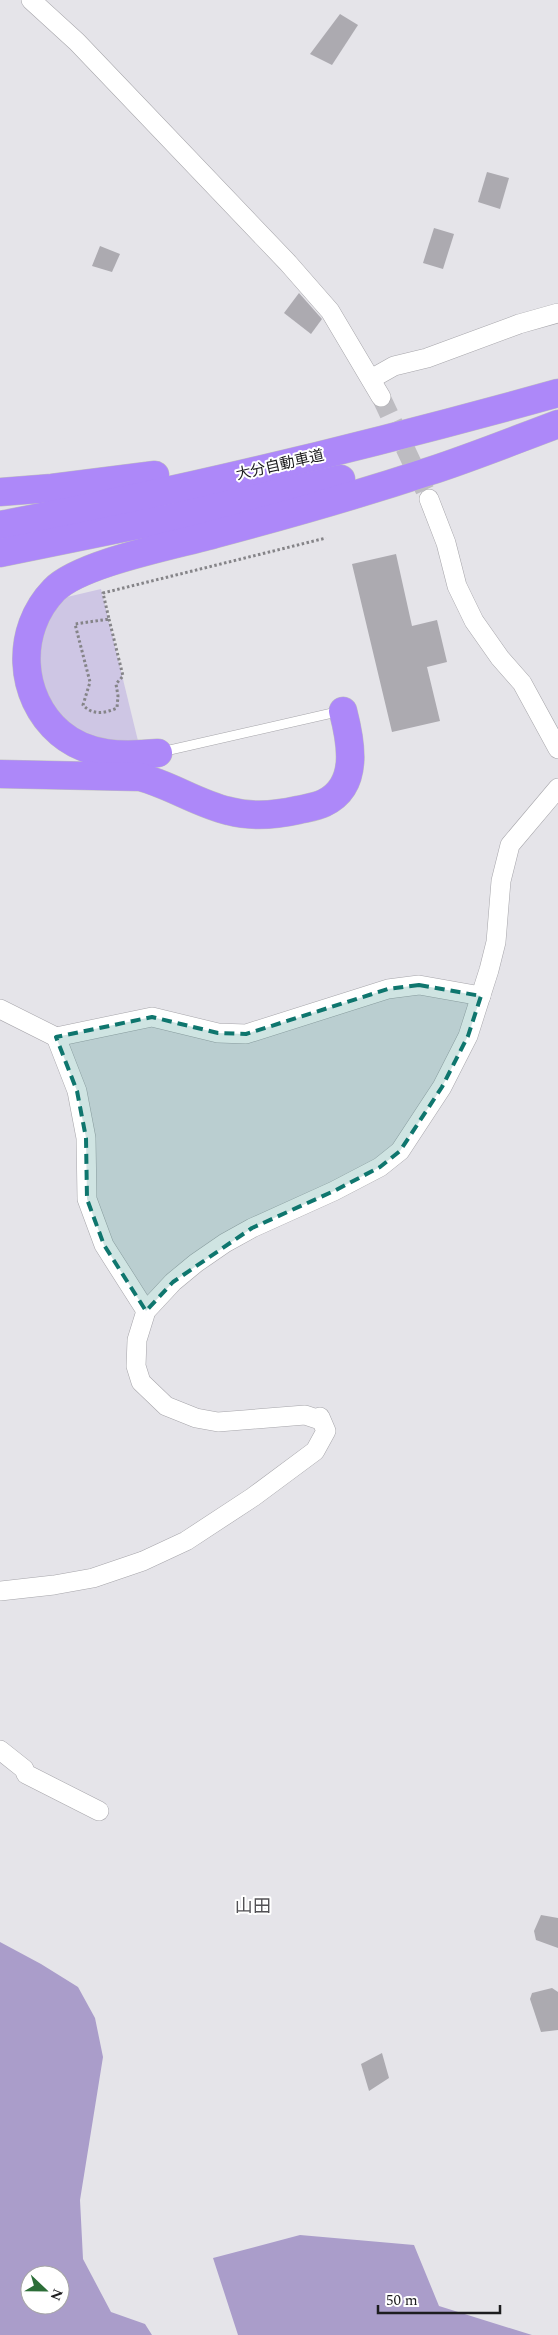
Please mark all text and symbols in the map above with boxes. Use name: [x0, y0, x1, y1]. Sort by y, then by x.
street label: 大分自動車道: [234, 444, 326, 486]
district label: 山田: [235, 1893, 271, 1920]
north arrow: [20, 2265, 70, 2315]
scale bar: [378, 2282, 500, 2314]
text: N: [45, 2285, 68, 2304]
text: 50 m: [386, 2289, 418, 2312]

